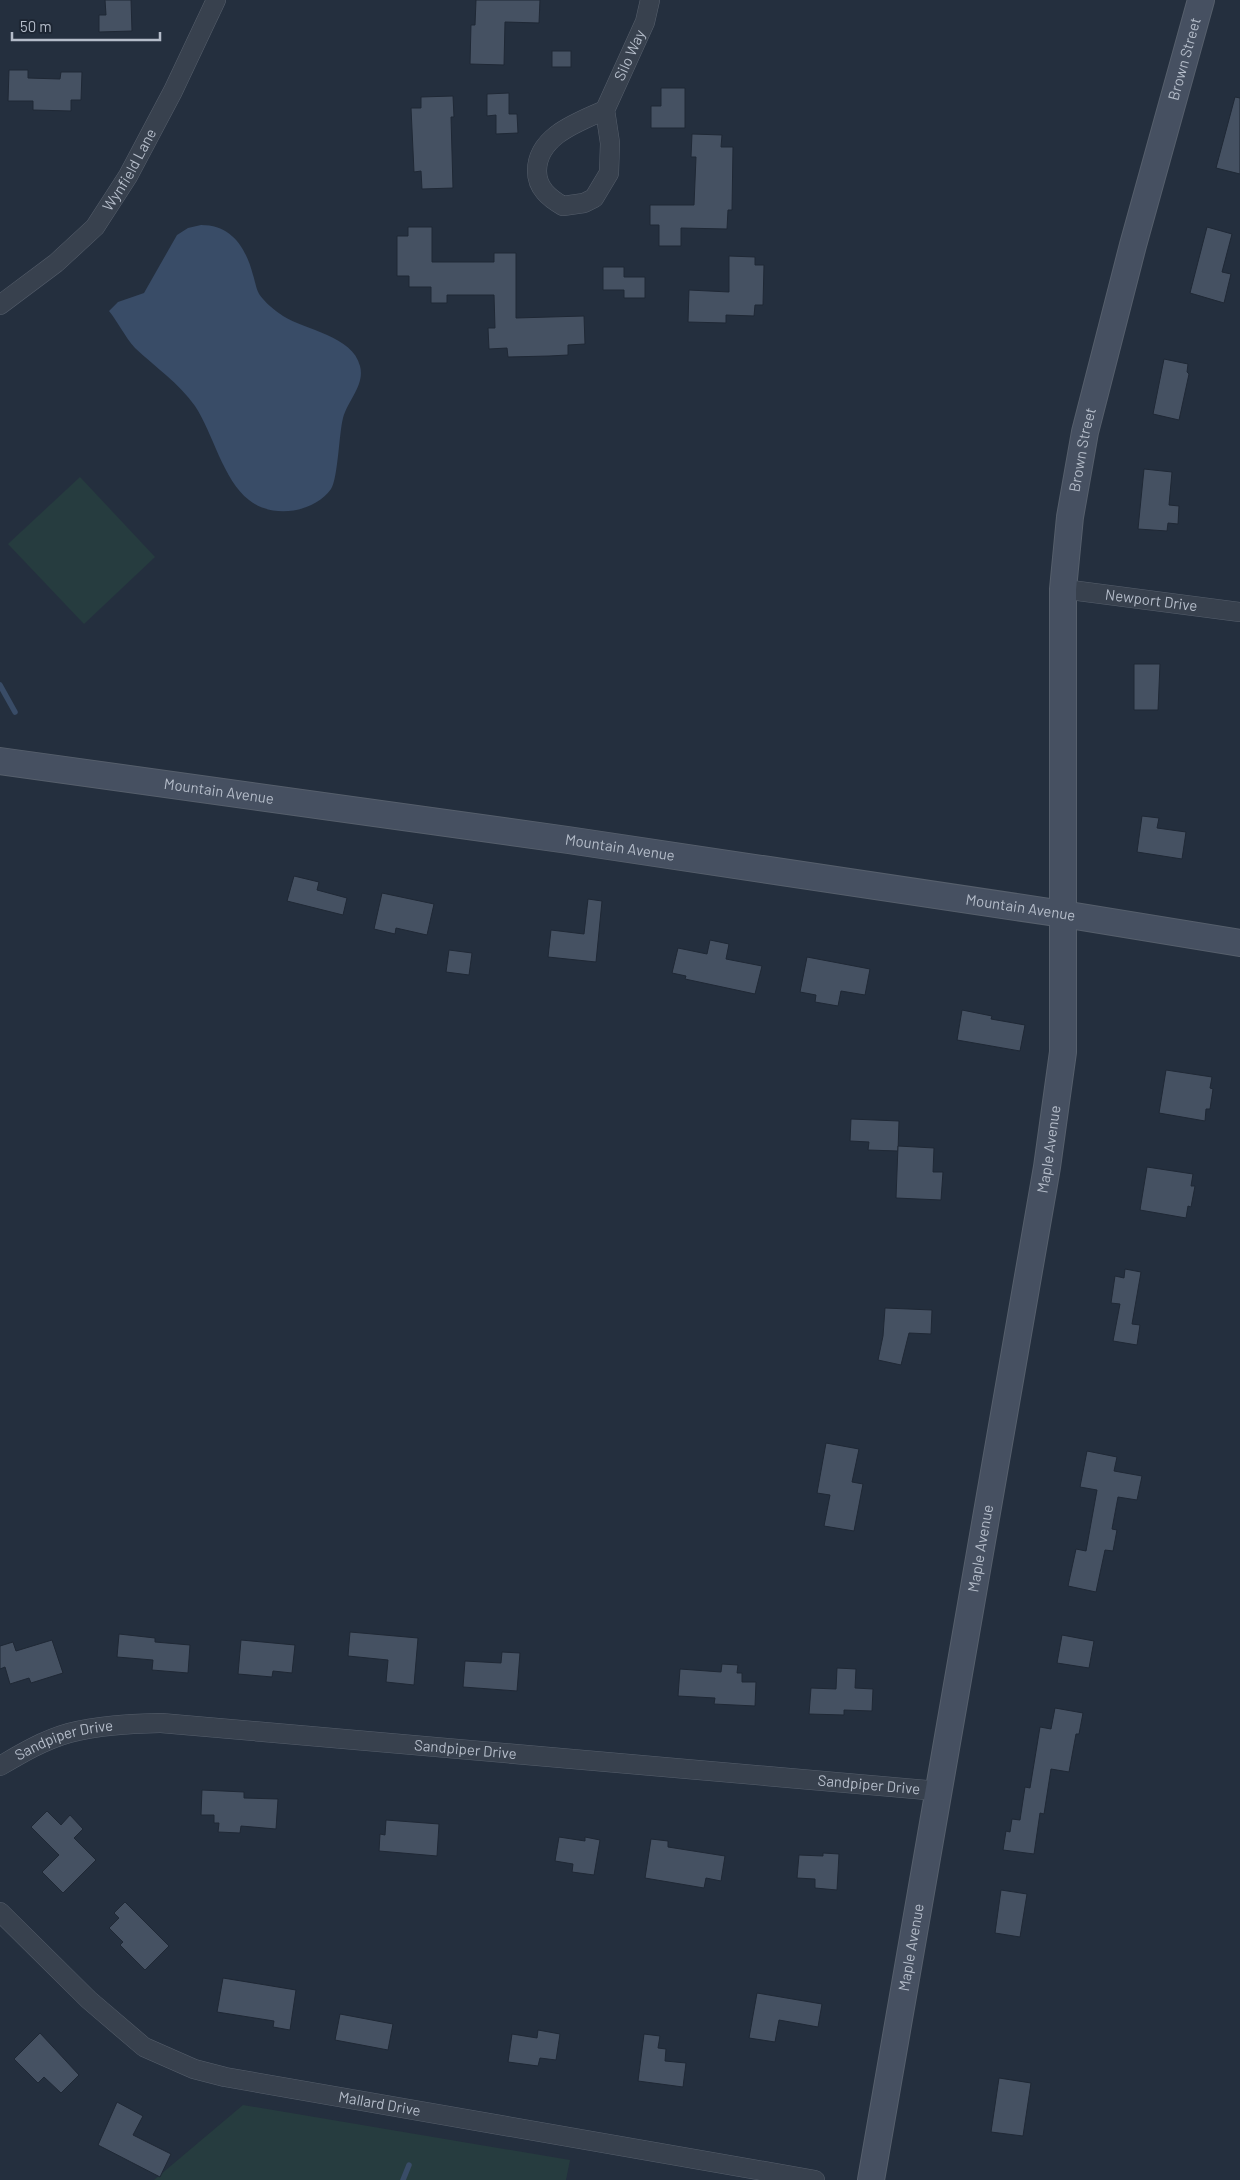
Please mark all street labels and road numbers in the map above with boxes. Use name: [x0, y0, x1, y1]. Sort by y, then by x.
street label: Brown Street: [1164, 15, 1204, 102]
street label: Silo Way: [610, 26, 648, 83]
street label: Wynfield Lane: [98, 125, 160, 214]
street label: Brown Street: [1065, 405, 1099, 493]
street label: Newport Drive: [1104, 585, 1199, 614]
street label: Mountain Avenue: [163, 774, 275, 807]
street label: Mountain Avenue: [564, 830, 676, 864]
street label: Mountain Avenue: [965, 890, 1077, 924]
street label: Maple Avenue: [1033, 1104, 1064, 1195]
street label: Maple Avenue: [963, 1503, 996, 1594]
street label: Sandpiper Drive: [11, 1716, 114, 1764]
street label: Sandpiper Drive: [413, 1735, 517, 1762]
street label: Sandpiper Drive: [817, 1771, 921, 1797]
street label: Maple Avenue: [894, 1902, 927, 1993]
street label: Mallard Drive: [337, 2087, 422, 2119]

